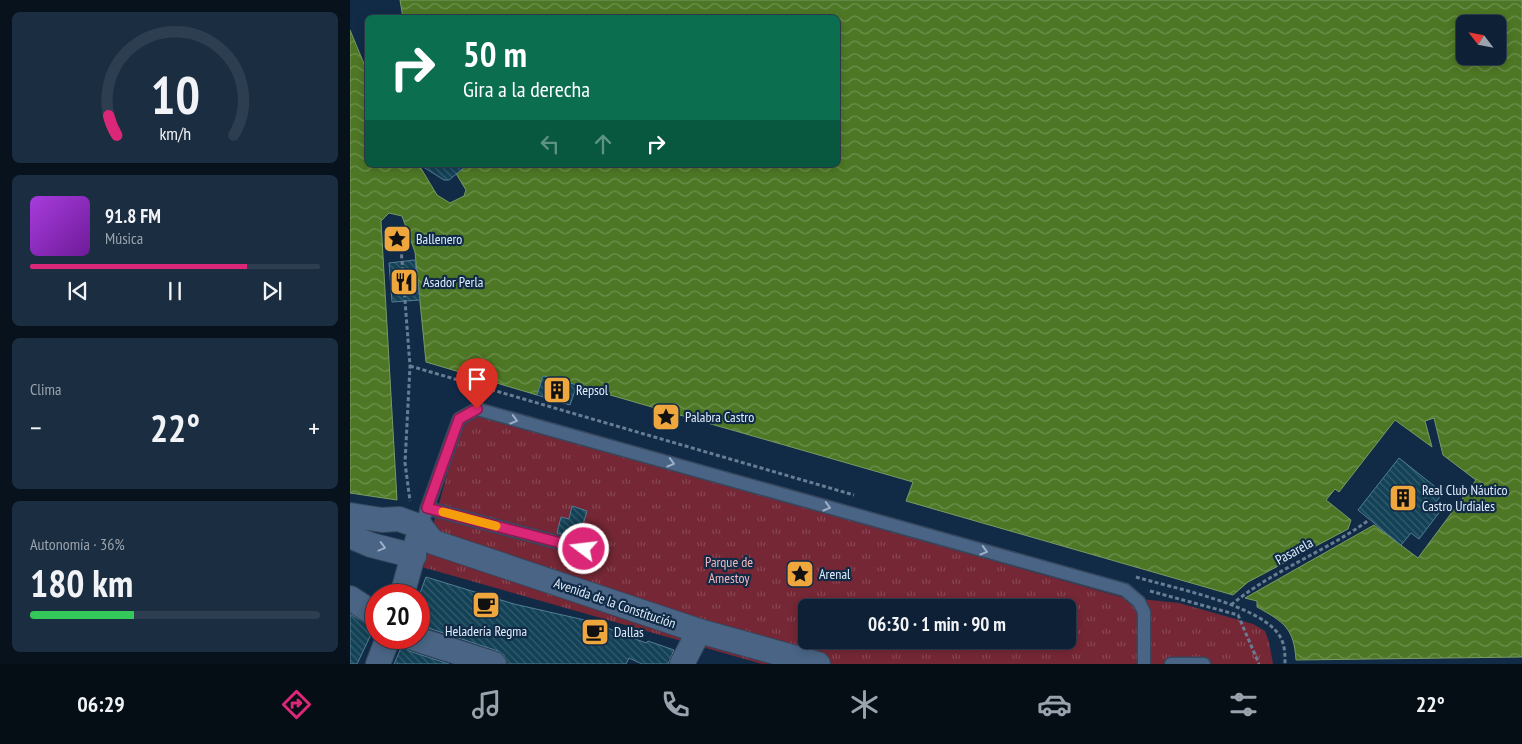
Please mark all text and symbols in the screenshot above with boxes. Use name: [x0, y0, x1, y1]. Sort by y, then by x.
north arrow: [1456, 15, 1506, 65]
map controls: [1456, 15, 1506, 65]
text: 50 m: [463, 31, 527, 77]
icon: right: [380, 35, 445, 100]
text: 10: [150, 61, 200, 128]
text: Gira a la derecha: [463, 75, 590, 103]
text: km/h: [159, 122, 191, 145]
icon: left: [536, 130, 564, 158]
icon: ahead: [589, 130, 617, 158]
icon: right: [642, 130, 670, 158]
text: 91.8 FM: [105, 204, 161, 228]
place icon: Ballenero: [382, 224, 412, 254]
text: Música: [105, 228, 143, 248]
place label: Ballenero: [416, 230, 462, 248]
restaurant icon: Asador Perla: [389, 267, 419, 297]
place label: Asador Perla: [423, 273, 483, 291]
icon: previous: [64, 277, 92, 305]
icon: pause: [161, 277, 189, 305]
icon: next: [258, 277, 286, 305]
pin: [456, 358, 498, 409]
icon: arrive: [463, 365, 491, 393]
building icon: Repsol: [542, 375, 572, 405]
text: Clima: [30, 379, 61, 399]
place label: Repsol: [576, 381, 609, 399]
place icon: Palabra Castro: [651, 402, 681, 432]
text: 22°: [150, 403, 200, 452]
place label: Palabra Castro: [685, 408, 754, 426]
text: −: [30, 409, 42, 446]
text: +: [308, 409, 320, 446]
one-way arrow: [510, 414, 518, 424]
one-way arrow: [666, 458, 674, 468]
place label: Real Club Náutico Castro Urdiales: [1422, 481, 1507, 515]
building icon: Real Club Náutico Castro Urdiales: [1388, 483, 1418, 513]
one-way arrow: [823, 501, 832, 512]
position arrow: [557, 522, 609, 574]
street label: Pasarela: [1272, 533, 1316, 569]
text: Autonomía · 36%: [30, 534, 125, 554]
one-way arrow: [377, 542, 385, 552]
one-way arrow: [979, 545, 987, 555]
park label: Parque de Amestoy: [705, 553, 753, 587]
text: 180 km: [30, 558, 133, 607]
place icon: Arenal: [785, 559, 815, 589]
place label: Arenal: [819, 565, 851, 583]
street label: Avenida de la Constitución: [552, 574, 678, 632]
speed limit sign: 20: [365, 584, 430, 649]
cafe icon: Heladería Regma: [471, 590, 501, 620]
text: 06:30 · 1 min · 90 m: [868, 612, 1006, 636]
cafe icon: Dallas: [580, 617, 610, 647]
place label: Heladería Regma: [445, 622, 527, 640]
place label: Dallas: [614, 623, 644, 641]
icon: directions: [279, 687, 314, 722]
icon: music: [469, 687, 504, 722]
icon: phone: [658, 687, 693, 722]
icon: climate: [847, 687, 882, 722]
icon: car: [1037, 687, 1072, 722]
icon: filters: [1226, 687, 1261, 722]
text: 06:29: [77, 690, 125, 718]
text: 22°: [1416, 690, 1445, 718]

